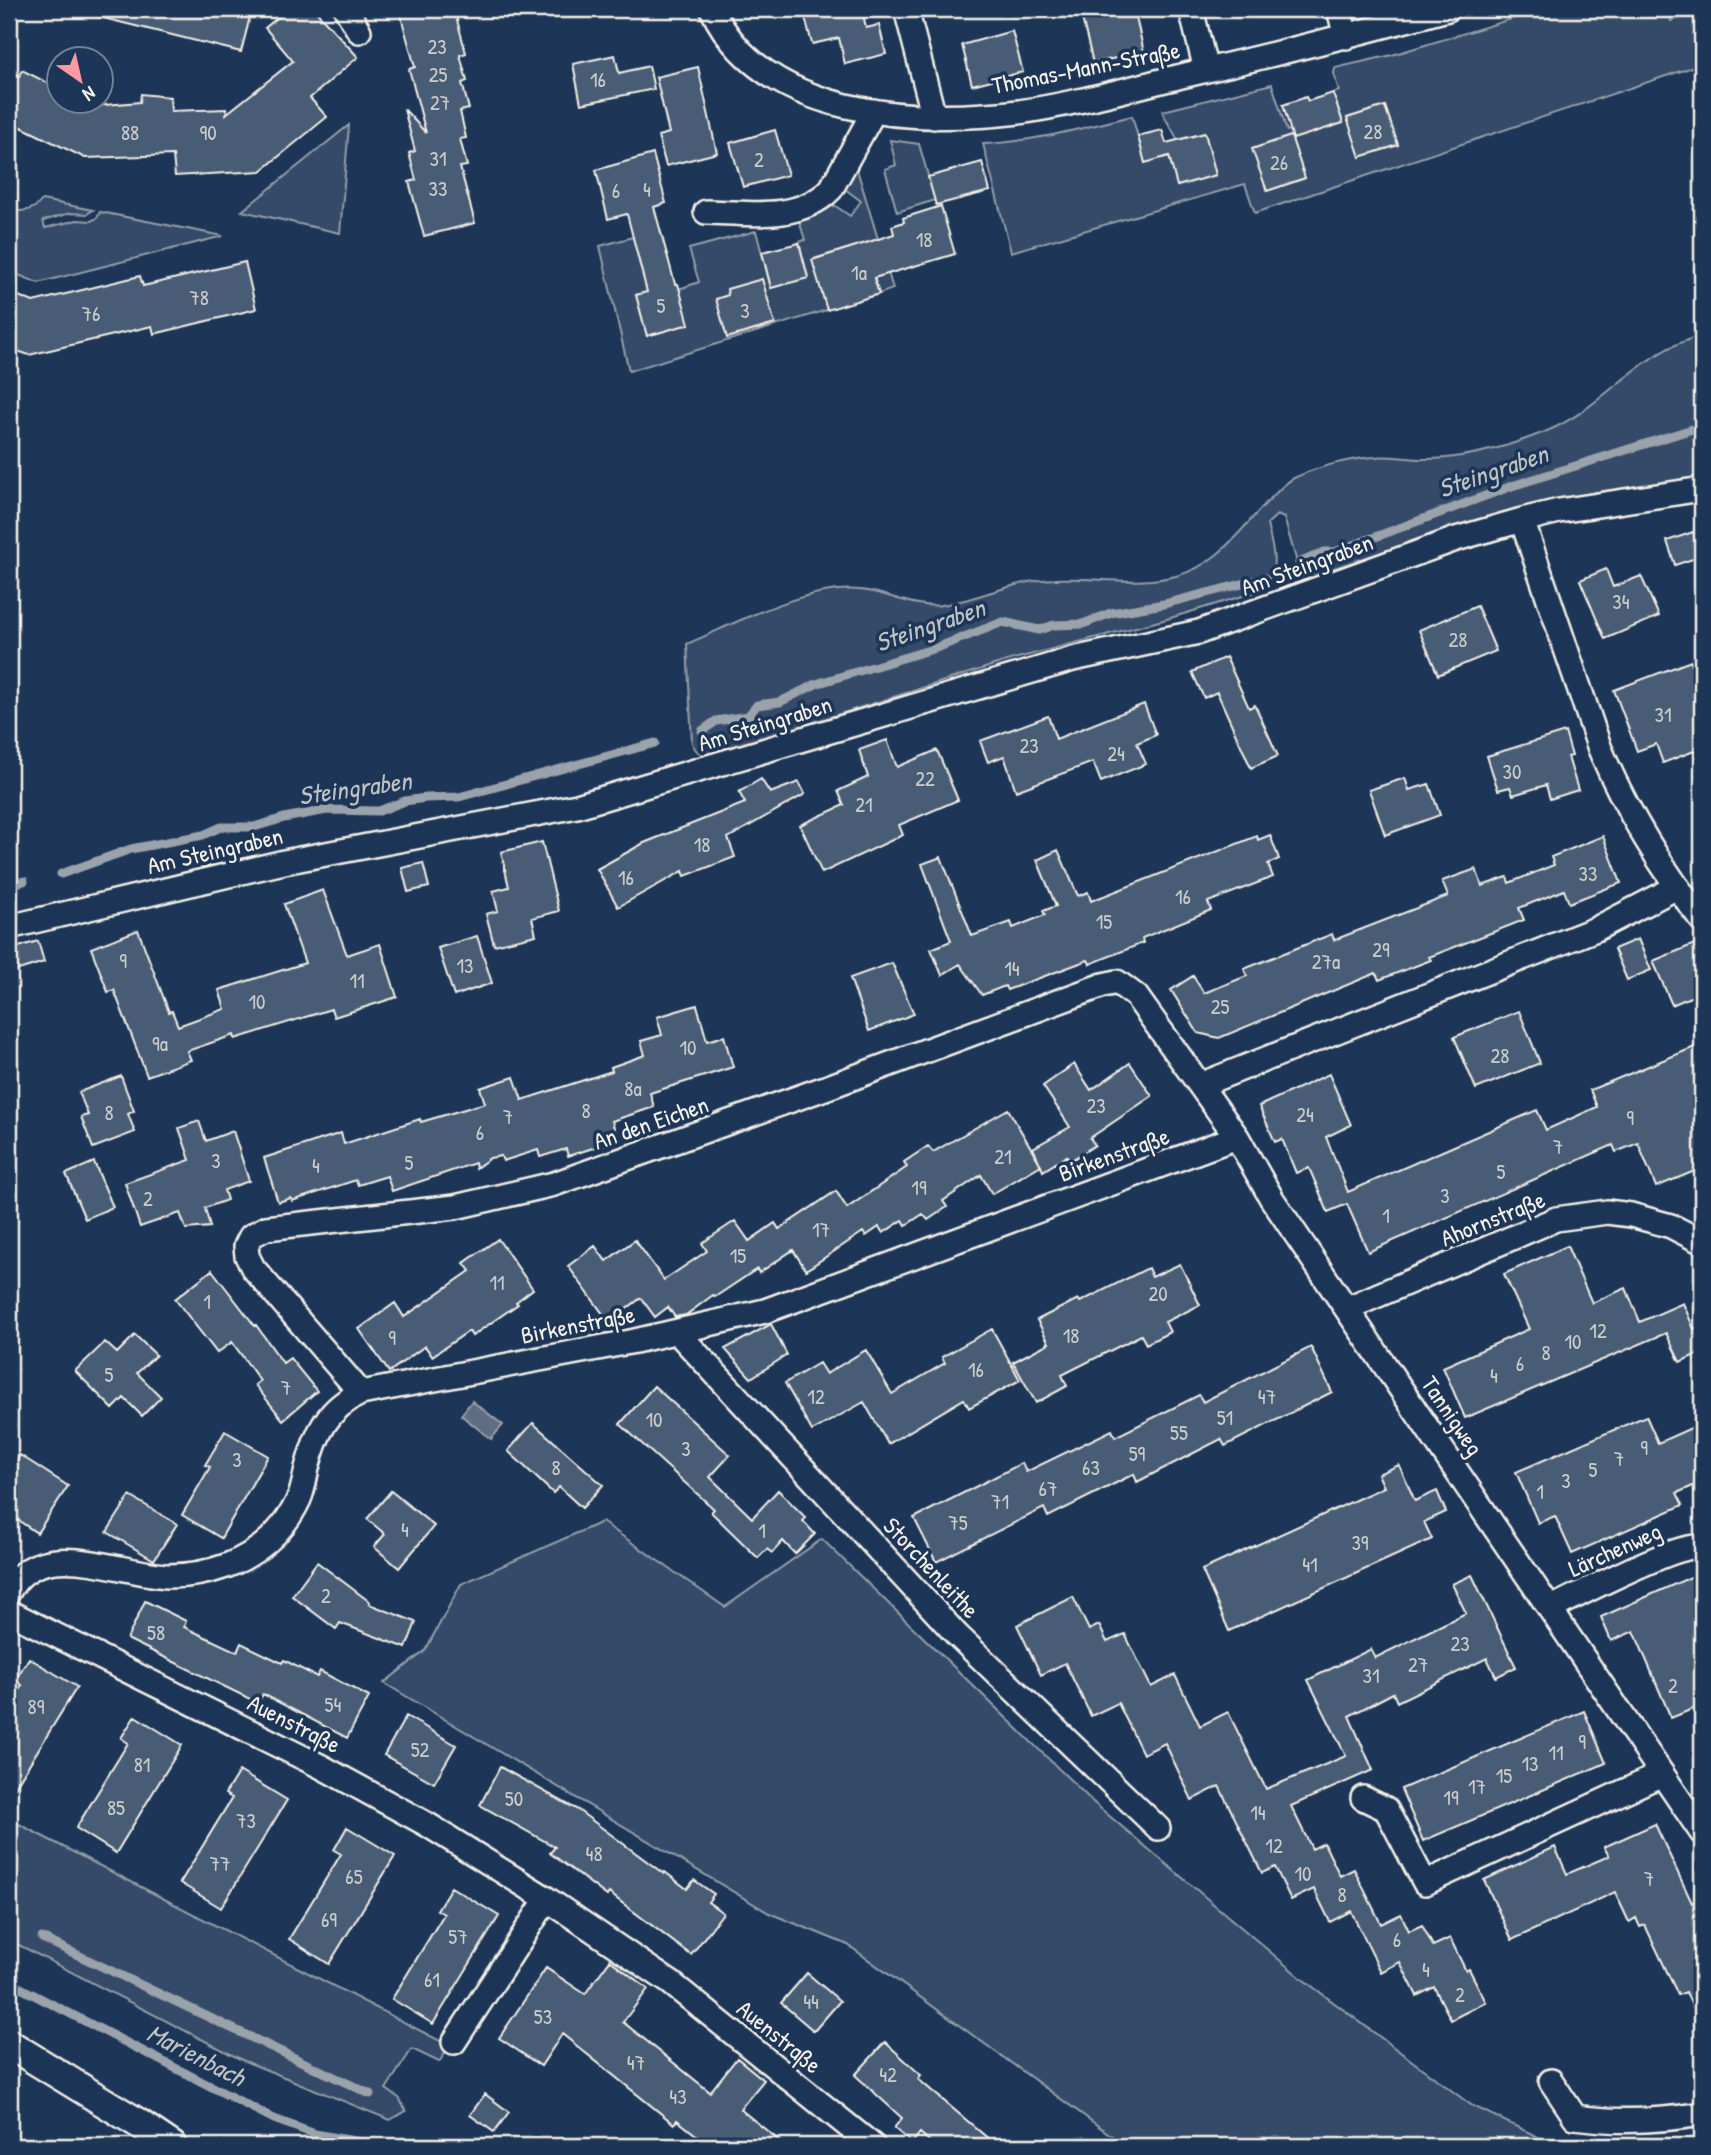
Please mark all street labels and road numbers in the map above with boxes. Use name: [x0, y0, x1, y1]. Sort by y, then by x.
street label: Thomas-Mann-Straße: [989, 33, 1183, 101]
street label: Am Steingraben: [1236, 525, 1377, 603]
street label: Am Steingraben: [694, 688, 835, 759]
street label: Am Steingraben: [144, 819, 286, 881]
street label: An den Eichen: [589, 1088, 712, 1157]
street label: Birkenstraße: [1054, 1119, 1174, 1189]
street label: Ahornstraße: [1436, 1182, 1550, 1254]
street label: Birkenstraße: [518, 1297, 638, 1351]
street label: Tannigweg: [1414, 1369, 1491, 1462]
street label: Storchenleithe: [877, 1510, 987, 1625]
street label: Lärchenweg: [1563, 1514, 1666, 1584]
street label: Auenstraße: [243, 1686, 347, 1760]
street label: Auenstraße: [731, 1992, 829, 2080]

